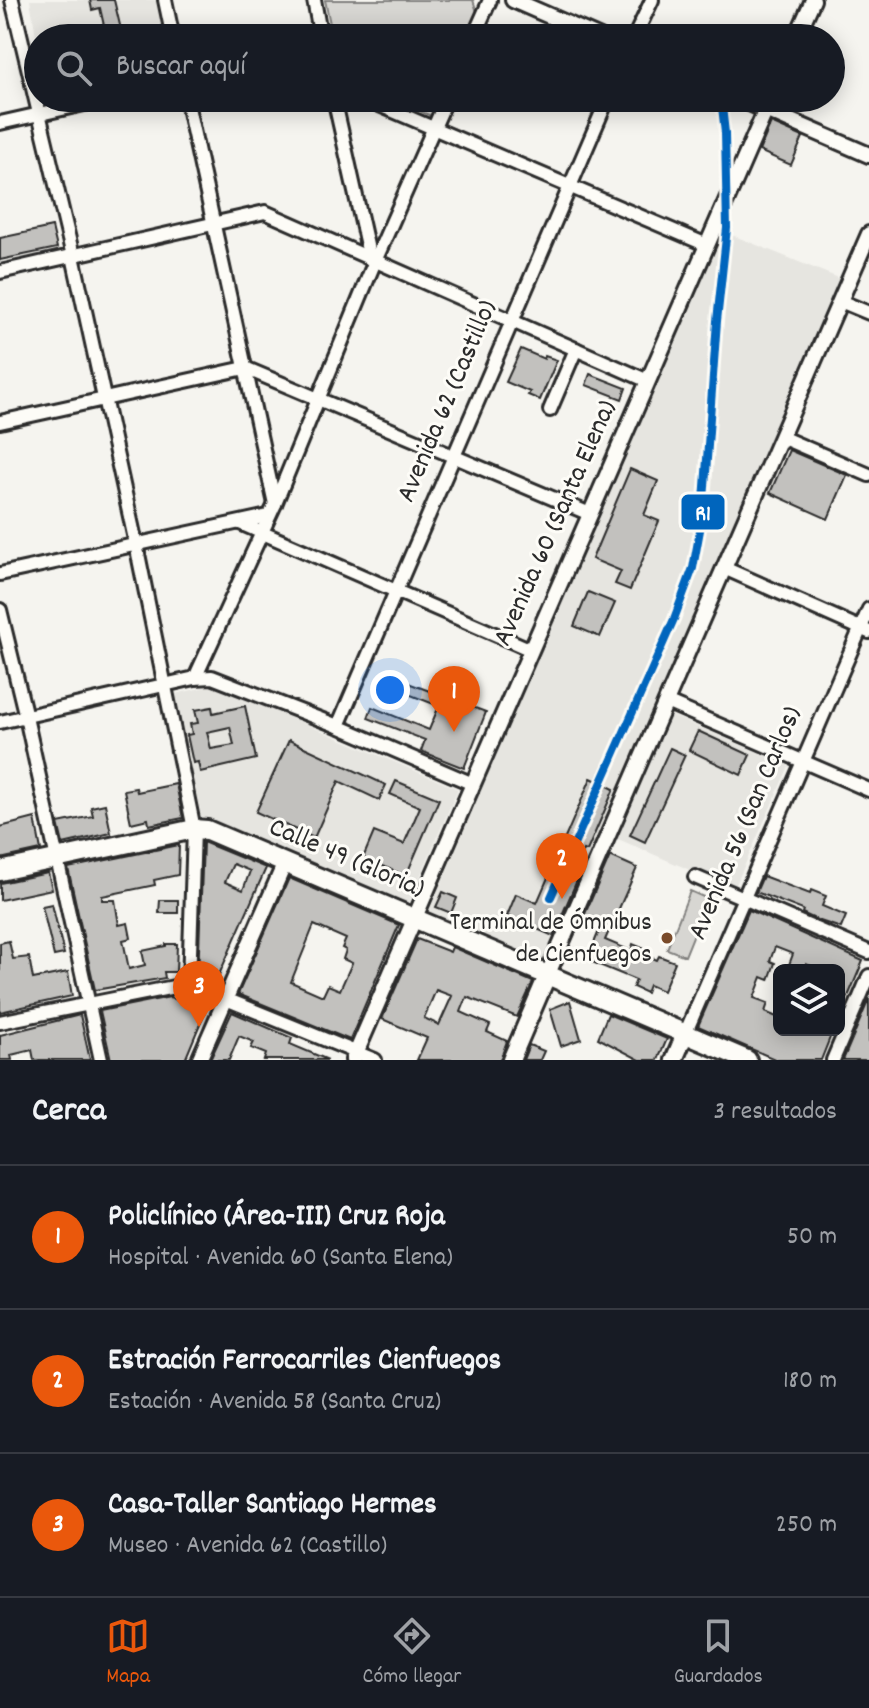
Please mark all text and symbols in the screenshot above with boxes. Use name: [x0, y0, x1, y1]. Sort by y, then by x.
search box: [24, 24, 845, 112]
icon: search: [52, 46, 96, 90]
text: Buscar aquí: [116, 47, 246, 90]
street label: Avenida 62 (Castillo): [388, 295, 510, 509]
street label: Avenida 60 (Santa Elena): [485, 395, 629, 653]
line badge: R1: [680, 493, 726, 531]
text: R1: [695, 500, 711, 531]
pin: 1: [428, 666, 480, 732]
your location: [370, 670, 410, 710]
street label: Avenida 56 (San Carlos): [680, 701, 814, 947]
street label: Calle 49 (Gloria): [262, 809, 430, 911]
pin: 2: [536, 833, 588, 899]
place label: Terminal de Ómnibus de Cienfuegos: [450, 905, 652, 974]
marker: Terminal de Ómnibus de Cienfuegos: [659, 930, 675, 946]
pin: 3: [173, 961, 225, 1027]
map controls: [773, 964, 845, 1036]
button: layers: [773, 964, 845, 1036]
text: Cerca: [32, 1088, 106, 1137]
text: 3 resultados: [714, 1094, 837, 1131]
text: Policlínico (Área-III) Cruz Roja: [108, 1197, 445, 1240]
text: 1: [55, 1219, 61, 1256]
text: 50 m: [787, 1219, 837, 1256]
text: Hospital · Avenida 60 (Santa Elena): [108, 1240, 453, 1277]
text: Estración Ferrocarriles Cienfuegos: [108, 1341, 501, 1384]
text: 2: [52, 1363, 64, 1400]
text: 180 m: [783, 1363, 837, 1400]
text: Estación · Avenida 58 (Santa Cruz): [108, 1384, 441, 1421]
text: Casa-Taller Santiago Hermes: [108, 1485, 437, 1528]
text: 3: [52, 1507, 64, 1544]
text: 250 m: [776, 1507, 837, 1544]
text: Museo · Avenida 62 (Castillo): [108, 1528, 387, 1565]
tab: Mapa: [106, 1614, 150, 1693]
tab: Cómo llegar: [363, 1614, 461, 1693]
tab: Guardados: [674, 1614, 763, 1693]

